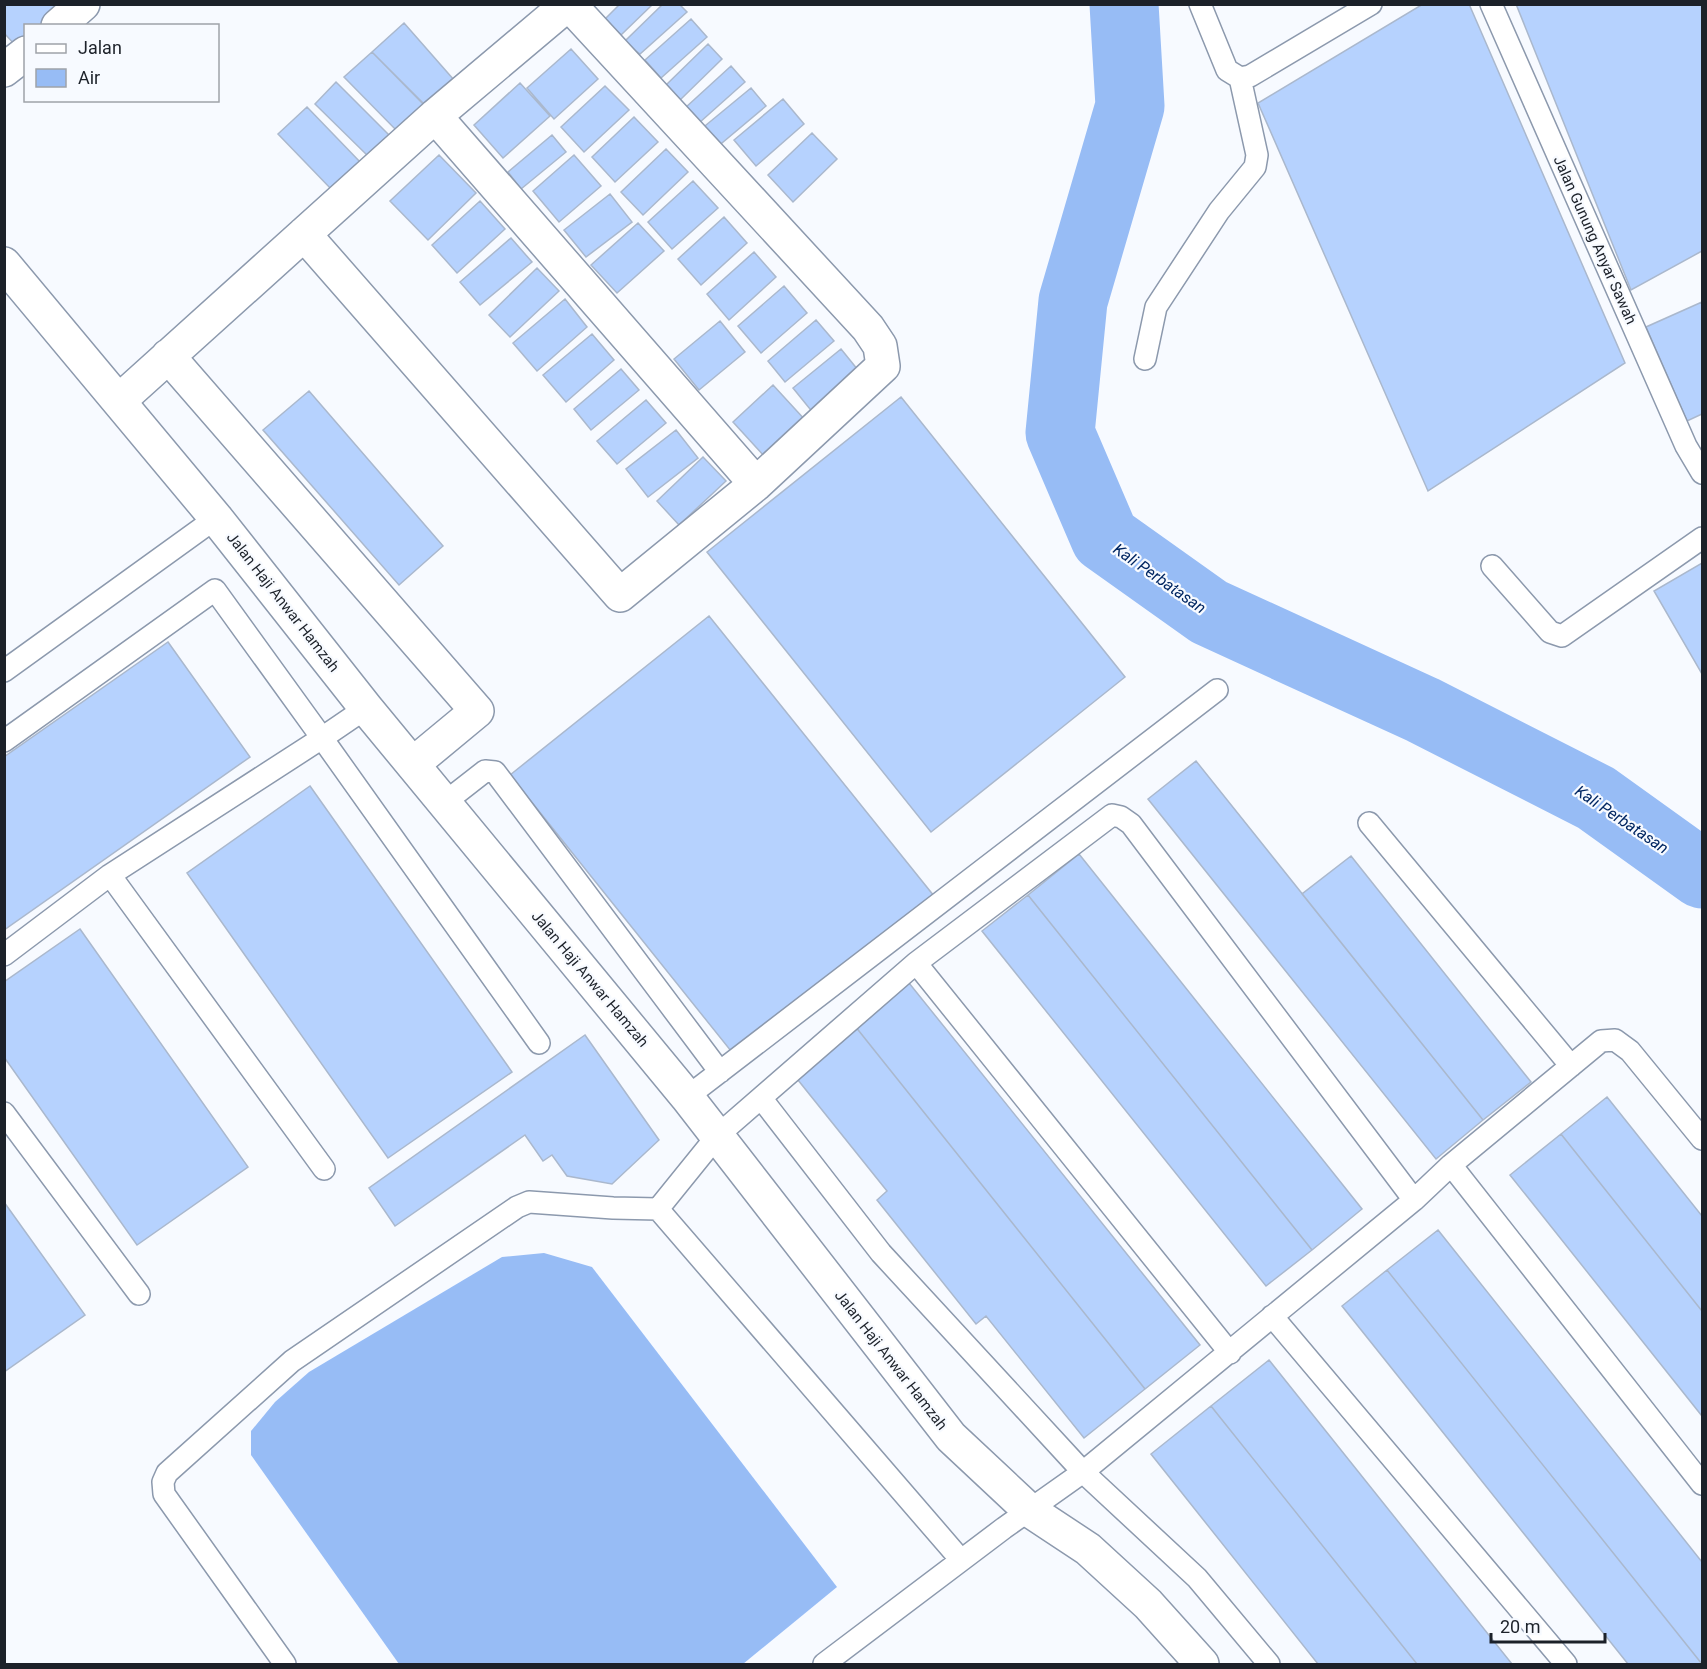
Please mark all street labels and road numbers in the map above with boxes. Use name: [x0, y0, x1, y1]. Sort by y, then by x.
street label: Jalan Gunung Anyar Sawah: [1550, 153, 1640, 327]
street label: Jalan Haji Anwar Hamzah: [223, 529, 343, 675]
street label: Jalan Haji Anwar Hamzah: [528, 907, 652, 1051]
street label: Jalan Haji Anwar Hamzah: [831, 1287, 951, 1433]

